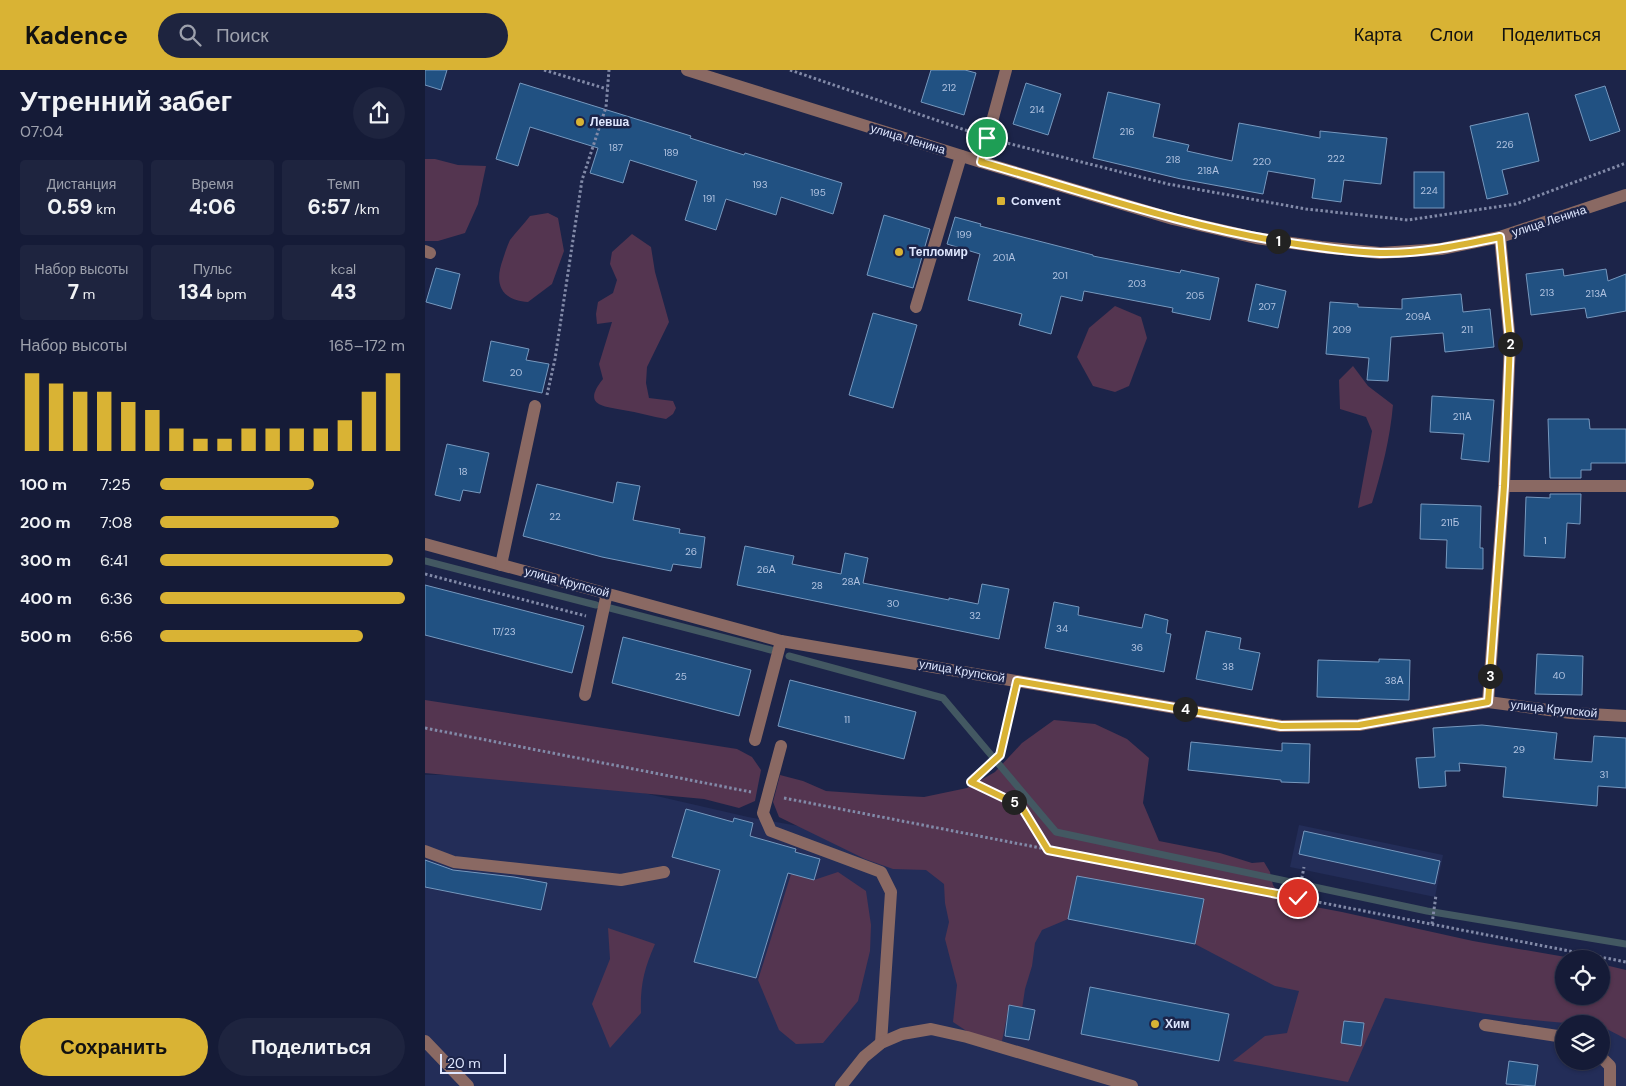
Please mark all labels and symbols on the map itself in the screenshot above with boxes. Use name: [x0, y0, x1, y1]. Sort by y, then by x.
house number: 212: [942, 81, 957, 94]
house number: 214: [1030, 103, 1044, 116]
place label: Левша: [590, 114, 629, 130]
marker: Левша: [574, 116, 586, 128]
pin: [966, 117, 1008, 159]
street label: улица Ленина: [869, 120, 948, 158]
house number: 216: [1119, 125, 1135, 138]
house number: 226: [1496, 138, 1514, 151]
house number: 187: [609, 141, 623, 154]
house number: 189: [663, 146, 679, 159]
house number: 222: [1327, 152, 1345, 165]
house number: 218: [1166, 153, 1180, 166]
house number: 220: [1253, 155, 1271, 168]
house number: 218А: [1197, 164, 1219, 177]
house number: 193: [752, 178, 768, 191]
house number: 224: [1420, 184, 1438, 197]
house number: 195: [810, 186, 826, 199]
house number: 191: [703, 192, 715, 205]
place label: Convent: [1011, 193, 1061, 209]
marker: Convent: [995, 195, 1007, 207]
street label: улица Ленина: [1510, 201, 1589, 241]
house number: 199: [956, 228, 972, 241]
pin: 1: [1265, 228, 1291, 254]
place label: Тепломир: [909, 244, 968, 260]
marker: Тепломир: [893, 246, 905, 258]
house number: 201А: [993, 251, 1015, 264]
house number: 201: [1052, 269, 1068, 282]
house number: 203: [1128, 277, 1146, 290]
house number: 213: [1540, 286, 1554, 299]
house number: 213А: [1585, 287, 1607, 300]
house number: 205: [1186, 289, 1204, 302]
house number: 207: [1258, 300, 1276, 313]
house number: 209А: [1405, 310, 1431, 323]
house number: 209: [1333, 323, 1351, 336]
house number: 211: [1461, 323, 1473, 336]
pin: 2: [1497, 332, 1523, 356]
house number: 20: [510, 366, 522, 379]
house number: 211А: [1453, 410, 1472, 423]
house number: 18: [458, 465, 468, 478]
house number: 22: [549, 510, 561, 523]
house number: 211Б: [1441, 516, 1460, 529]
house number: 1: [1543, 534, 1547, 547]
house number: 26: [685, 545, 697, 558]
street label: улица Крупской: [523, 563, 611, 601]
house number: 26А: [757, 563, 776, 576]
house number: 28А: [842, 575, 860, 588]
house number: 28: [811, 579, 823, 592]
house number: 30: [887, 597, 900, 610]
house number: 32: [969, 609, 981, 622]
house number: 34: [1056, 622, 1068, 635]
house number: 17/23: [492, 625, 516, 638]
house number: 36: [1131, 641, 1143, 654]
street label: улица Крупской: [918, 656, 1006, 686]
house number: 38: [1222, 660, 1234, 673]
pin: 3: [1477, 664, 1503, 688]
house number: 40: [1553, 669, 1566, 682]
house number: 25: [675, 670, 687, 683]
house number: 38А: [1385, 674, 1404, 687]
pin: 4: [1173, 696, 1197, 722]
street label: улица Крупской: [1510, 696, 1598, 722]
house number: 11: [844, 713, 850, 726]
house number: 29: [1513, 743, 1525, 756]
house number: 31: [1600, 768, 1608, 781]
pin: 5: [1001, 790, 1027, 814]
pin: [1277, 877, 1319, 919]
place label: Хим: [1165, 1016, 1189, 1032]
marker: Хим: [1149, 1018, 1161, 1030]
scale bar: [440, 1051, 506, 1074]

